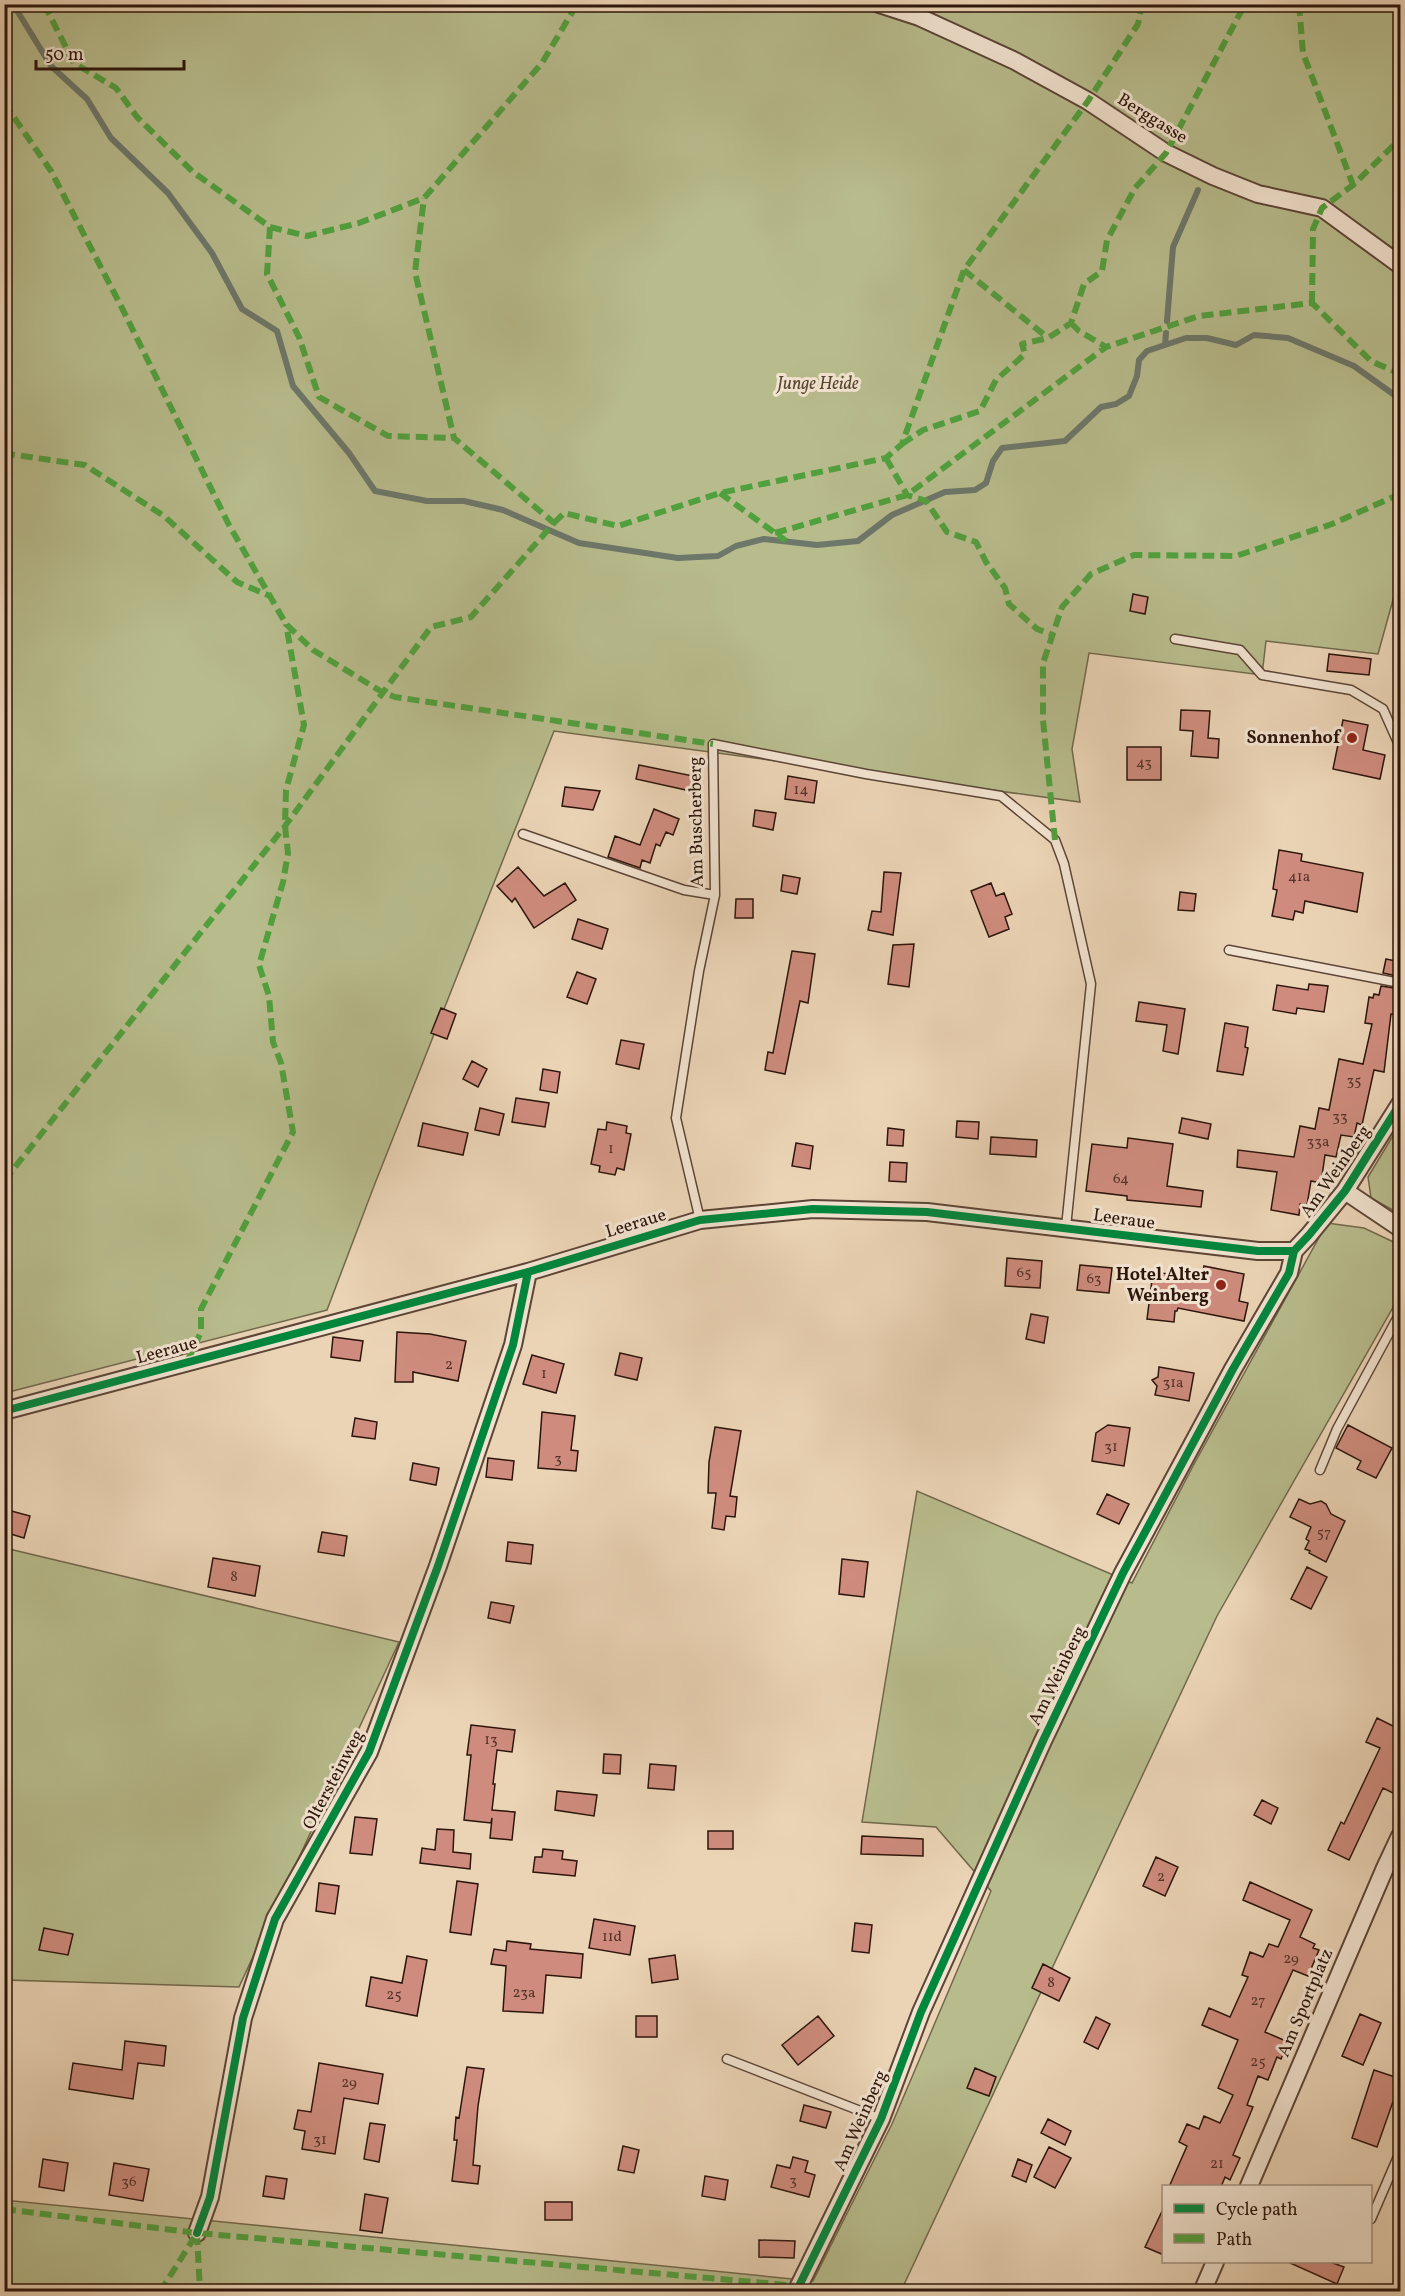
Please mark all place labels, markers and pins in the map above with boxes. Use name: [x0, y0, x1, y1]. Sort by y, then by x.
place label: Sonnenhof: [1246, 726, 1342, 751]
marker: Sonnenhof: [1345, 731, 1359, 745]
place label: Hotel Alter Weinberg: [1116, 1263, 1209, 1309]
marker: Hotel Alter Weinberg: [1214, 1278, 1228, 1292]

